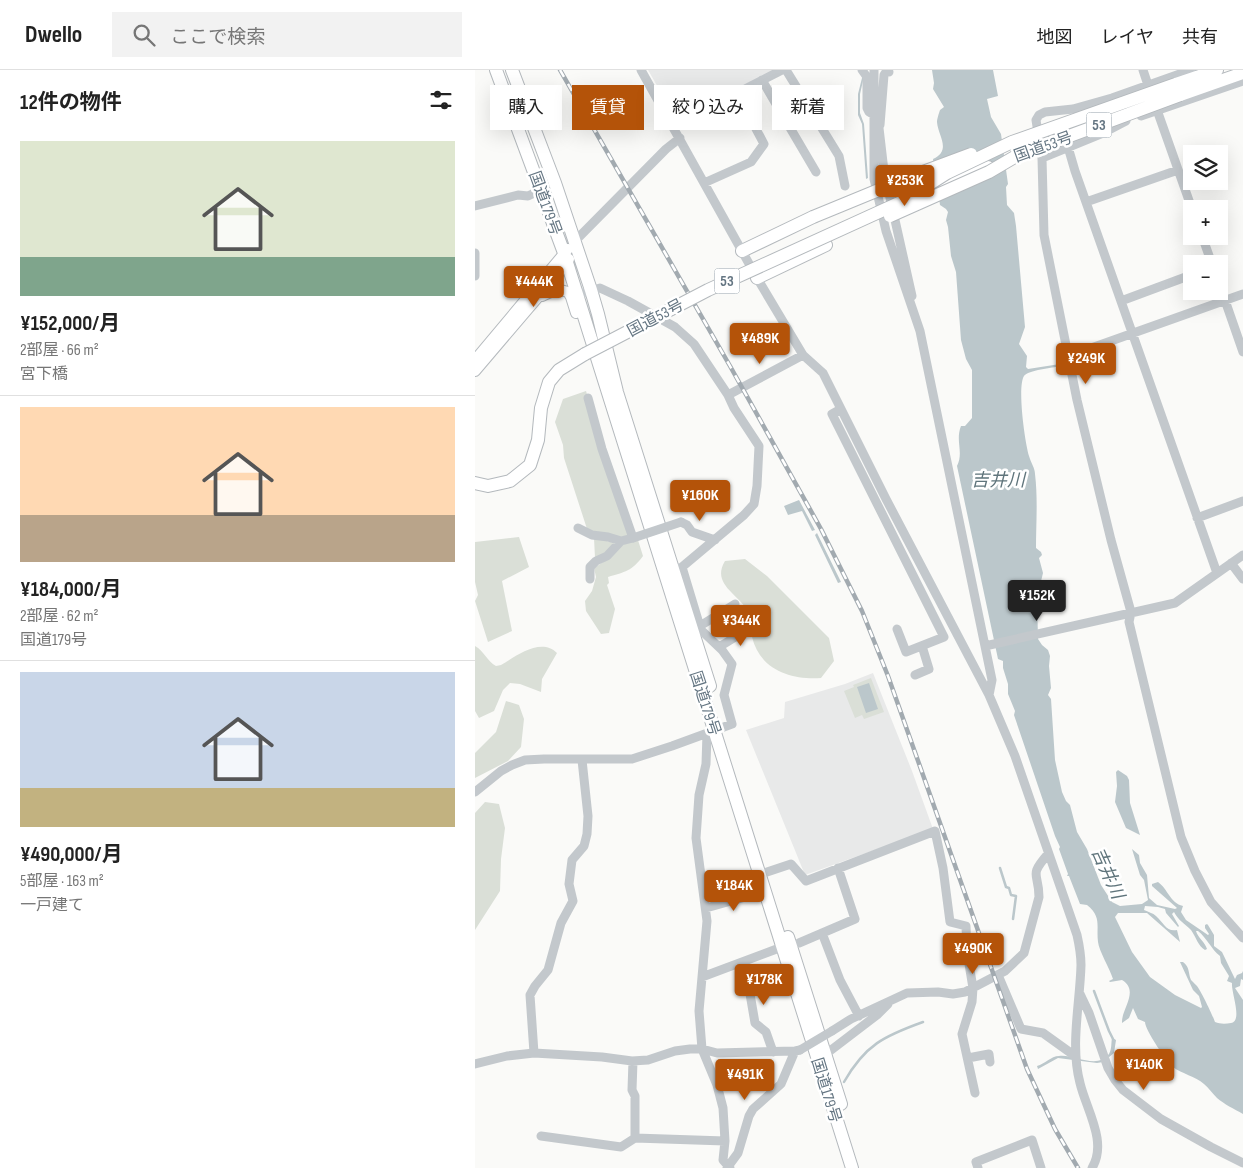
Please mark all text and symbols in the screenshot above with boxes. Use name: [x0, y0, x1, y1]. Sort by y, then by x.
search box: [112, 12, 462, 57]
text: Dwello: [25, 20, 82, 49]
icon: search: [130, 21, 158, 49]
text: ここで検索: [170, 26, 265, 49]
text: 地図: [1037, 27, 1073, 48]
text: レイヤ: [1101, 27, 1154, 48]
text: 共有: [1182, 27, 1218, 48]
chip: 購入: [490, 85, 562, 130]
chip: 賃貸: [572, 85, 644, 130]
chip: 絞り込み: [654, 85, 762, 130]
chip: 新着: [772, 85, 844, 130]
icon: filters: [427, 86, 455, 114]
text: 12件の物件: [20, 90, 122, 115]
road number: 53: [1087, 112, 1111, 138]
street label: 国道53号: [1012, 128, 1075, 167]
map controls: [1183, 145, 1228, 300]
button: layers: [1183, 145, 1228, 190]
pin: ¥253K: [870, 164, 940, 207]
street label: 国道179号: [524, 169, 565, 238]
text: ¥253K: [886, 171, 924, 190]
icon: home: [193, 174, 283, 264]
button: +: [1183, 200, 1228, 245]
button: −: [1183, 255, 1228, 300]
pin: ¥444K: [499, 266, 569, 308]
road number: 53: [715, 268, 739, 294]
text: ¥444K: [515, 272, 553, 291]
street label: 国道53号: [624, 296, 687, 341]
text: ¥152,000/月: [20, 311, 120, 336]
pin: ¥489K: [725, 322, 795, 365]
text: ¥489K: [741, 329, 779, 348]
text: 2部屋 · 66 m²: [20, 341, 99, 360]
pin: ¥249K: [1051, 342, 1121, 385]
text: ¥249K: [1067, 349, 1105, 368]
text: 宮下橋: [20, 365, 68, 384]
icon: home: [193, 439, 283, 529]
water label: 吉井川: [971, 470, 1027, 491]
pin: ¥160K: [665, 480, 735, 522]
text: ¥160K: [681, 486, 719, 505]
text: ¥184,000/月: [20, 577, 122, 602]
pin: ¥152K: [1002, 580, 1072, 622]
text: ¥152K: [1019, 586, 1055, 605]
pin: ¥344K: [706, 604, 776, 647]
text: 2部屋 · 62 m²: [20, 607, 98, 626]
text: ¥344K: [722, 611, 760, 630]
text: 国道179号: [20, 631, 87, 650]
street label: 国道179号: [685, 669, 724, 738]
icon: home: [193, 704, 283, 794]
text: ¥490,000/月: [20, 842, 122, 867]
water label: 吉井川: [1087, 844, 1129, 904]
pin: ¥184K: [699, 870, 769, 912]
text: 5部屋 · 163 m²: [20, 872, 104, 891]
text: ¥184K: [715, 876, 753, 895]
text: 一戸建て: [20, 896, 84, 915]
pin: ¥490K: [938, 932, 1008, 975]
text: ¥490K: [954, 939, 992, 958]
pin: ¥178K: [729, 964, 799, 1006]
text: ¥178K: [746, 970, 782, 989]
pin: ¥140K: [1109, 1048, 1179, 1091]
text: ¥140K: [1125, 1055, 1163, 1074]
street label: 国道179号: [807, 1056, 844, 1125]
pin: ¥491K: [710, 1058, 780, 1101]
text: ¥491K: [726, 1065, 764, 1084]

